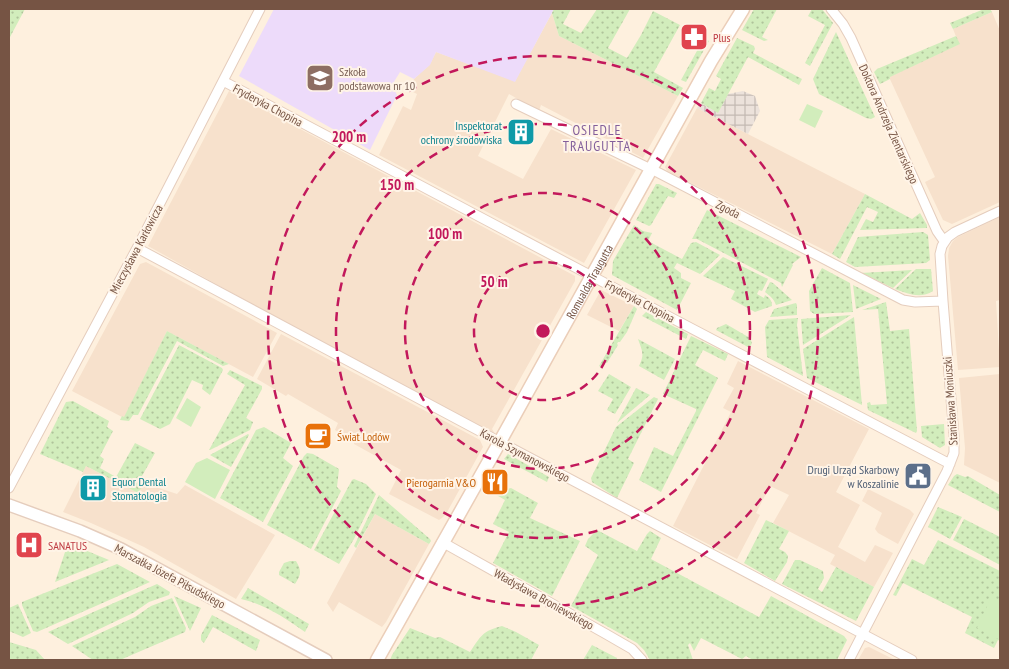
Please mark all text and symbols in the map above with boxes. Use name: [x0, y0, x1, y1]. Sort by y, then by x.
pharmacy icon: Plus: [679, 22, 709, 52]
place label: Plus: [713, 30, 730, 45]
street label: Doktora Andrzeja Zientarskiego: [856, 62, 922, 186]
school or university icon: Szkoła podstawowa nr 10: [305, 63, 335, 93]
place label: Szkoła podstawowa nr 10: [339, 64, 415, 93]
street label: Fryderyka Chopina: [231, 80, 305, 130]
building icon: Inspektorat ochrony środowiska: [506, 117, 536, 147]
place label: Inspektorat ochrony środowiska: [421, 118, 503, 147]
district label: OSIEDLE TRAUGUTTA: [563, 121, 631, 155]
text: 200 m: [332, 127, 366, 146]
text: 150 m: [380, 175, 414, 194]
street label: Zgoda: [713, 197, 743, 221]
street label: Mieczysława Karłowicza: [106, 202, 166, 296]
text: 100 m: [428, 224, 462, 243]
street label: Romualda Traugutta: [562, 241, 616, 321]
text: 50 m: [480, 272, 508, 291]
street label: Fryderyka Chopina: [603, 276, 677, 326]
centre of rings: [534, 322, 552, 340]
street label: Stanisława Moniuszki: [939, 356, 961, 446]
cafe icon: Świat Lodów: [303, 421, 333, 451]
street label: Karola Szymanowskiego: [478, 425, 572, 485]
place label: Świat Lodów: [337, 429, 390, 444]
public building icon: Drugi Urząd Skarbowy w Koszalinie: [903, 461, 933, 491]
place label: Drugi Urząd Skarbowy w Koszalinie: [808, 462, 899, 491]
restaurant icon: Pierogarnia V&O: [480, 467, 510, 497]
building icon: Equor Dental Stomatologia: [78, 473, 108, 503]
place label: Equor Dental Stomatologia: [112, 474, 167, 503]
place label: Pierogarnia V&O: [406, 475, 476, 490]
hospital icon: SANATUS: [14, 530, 44, 560]
place label: SANATUS: [48, 538, 87, 553]
street label: Marszałka Józefa Piłsudskiego: [112, 540, 228, 612]
street label: Władysława Broniewskiego: [491, 565, 597, 633]

